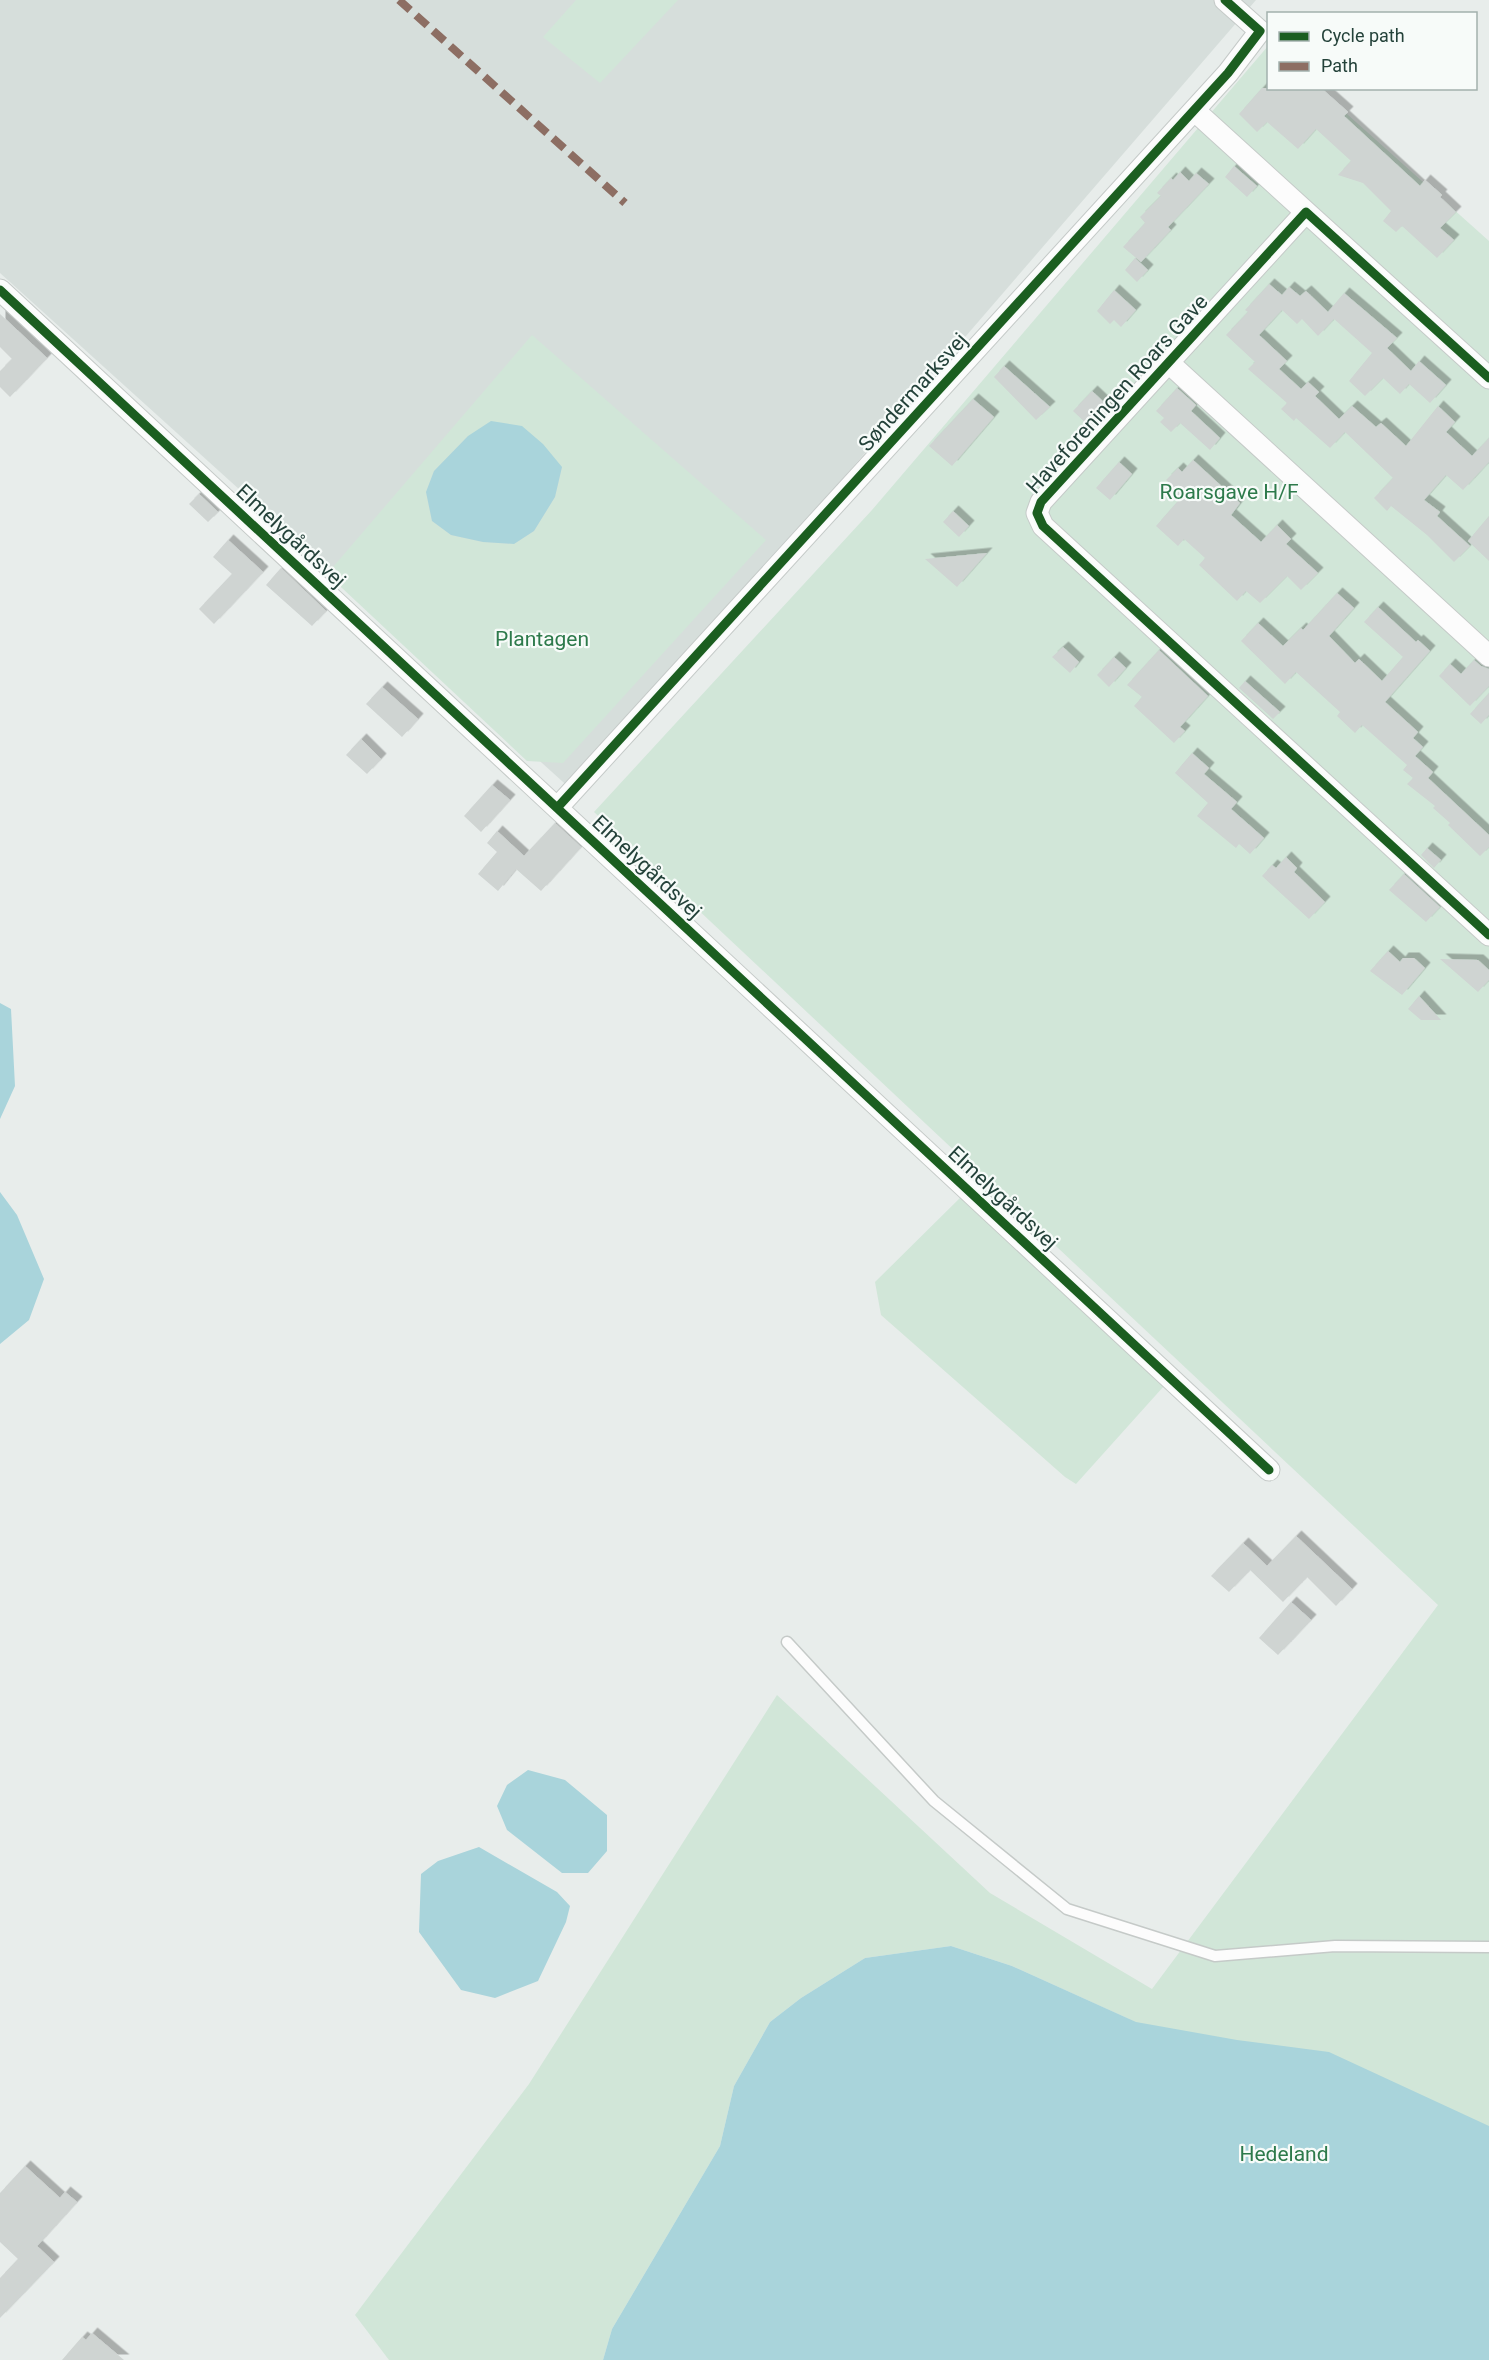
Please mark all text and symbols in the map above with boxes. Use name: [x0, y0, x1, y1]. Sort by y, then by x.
legend: [1267, 12, 1477, 90]
text: Cycle path: [1321, 25, 1405, 46]
text: Path: [1321, 55, 1358, 76]
street label: Haveforeningen Roars Gave: [1021, 290, 1213, 498]
street label: Søndermarksvej: [854, 328, 972, 456]
street label: Elmelygårdsvej: [231, 479, 351, 593]
park label: Roarsgave H/F: [1160, 480, 1299, 504]
park label: Plantagen: [495, 627, 589, 651]
street label: Elmelygårdsvej: [587, 810, 707, 924]
street label: Elmelygårdsvej: [943, 1141, 1063, 1255]
park label: Hedeland: [1239, 2142, 1329, 2166]

